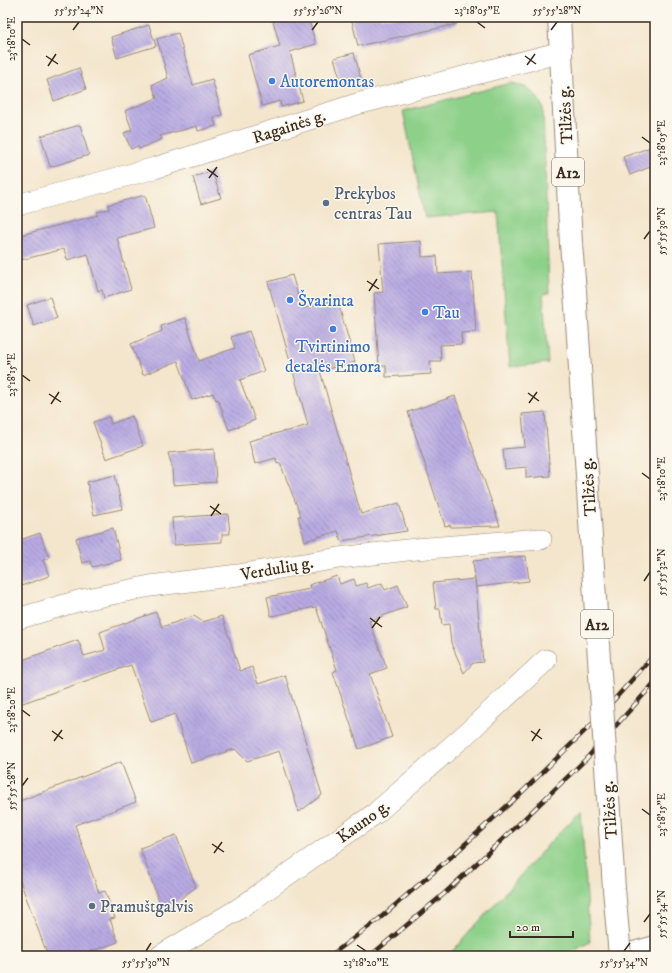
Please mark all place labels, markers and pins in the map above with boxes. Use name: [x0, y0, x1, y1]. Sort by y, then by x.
place label: Autoremontas: [280, 71, 374, 93]
marker: Autoremontas: [267, 76, 277, 86]
place label: Prekybos centras Tau: [334, 183, 412, 225]
marker: Prekybos centras Tau: [321, 198, 331, 208]
place label: Švarinta: [298, 289, 354, 312]
marker: Švarinta: [285, 295, 295, 305]
place label: Tau: [433, 302, 460, 324]
marker: Tau: [420, 307, 430, 317]
marker: Tvirtinimo detalės Emora: [328, 324, 338, 334]
place label: Tvirtinimo detalės Emora: [285, 336, 382, 378]
place label: Pramuštgalvis: [100, 896, 194, 918]
marker: Pramuštgalvis: [87, 901, 97, 911]

